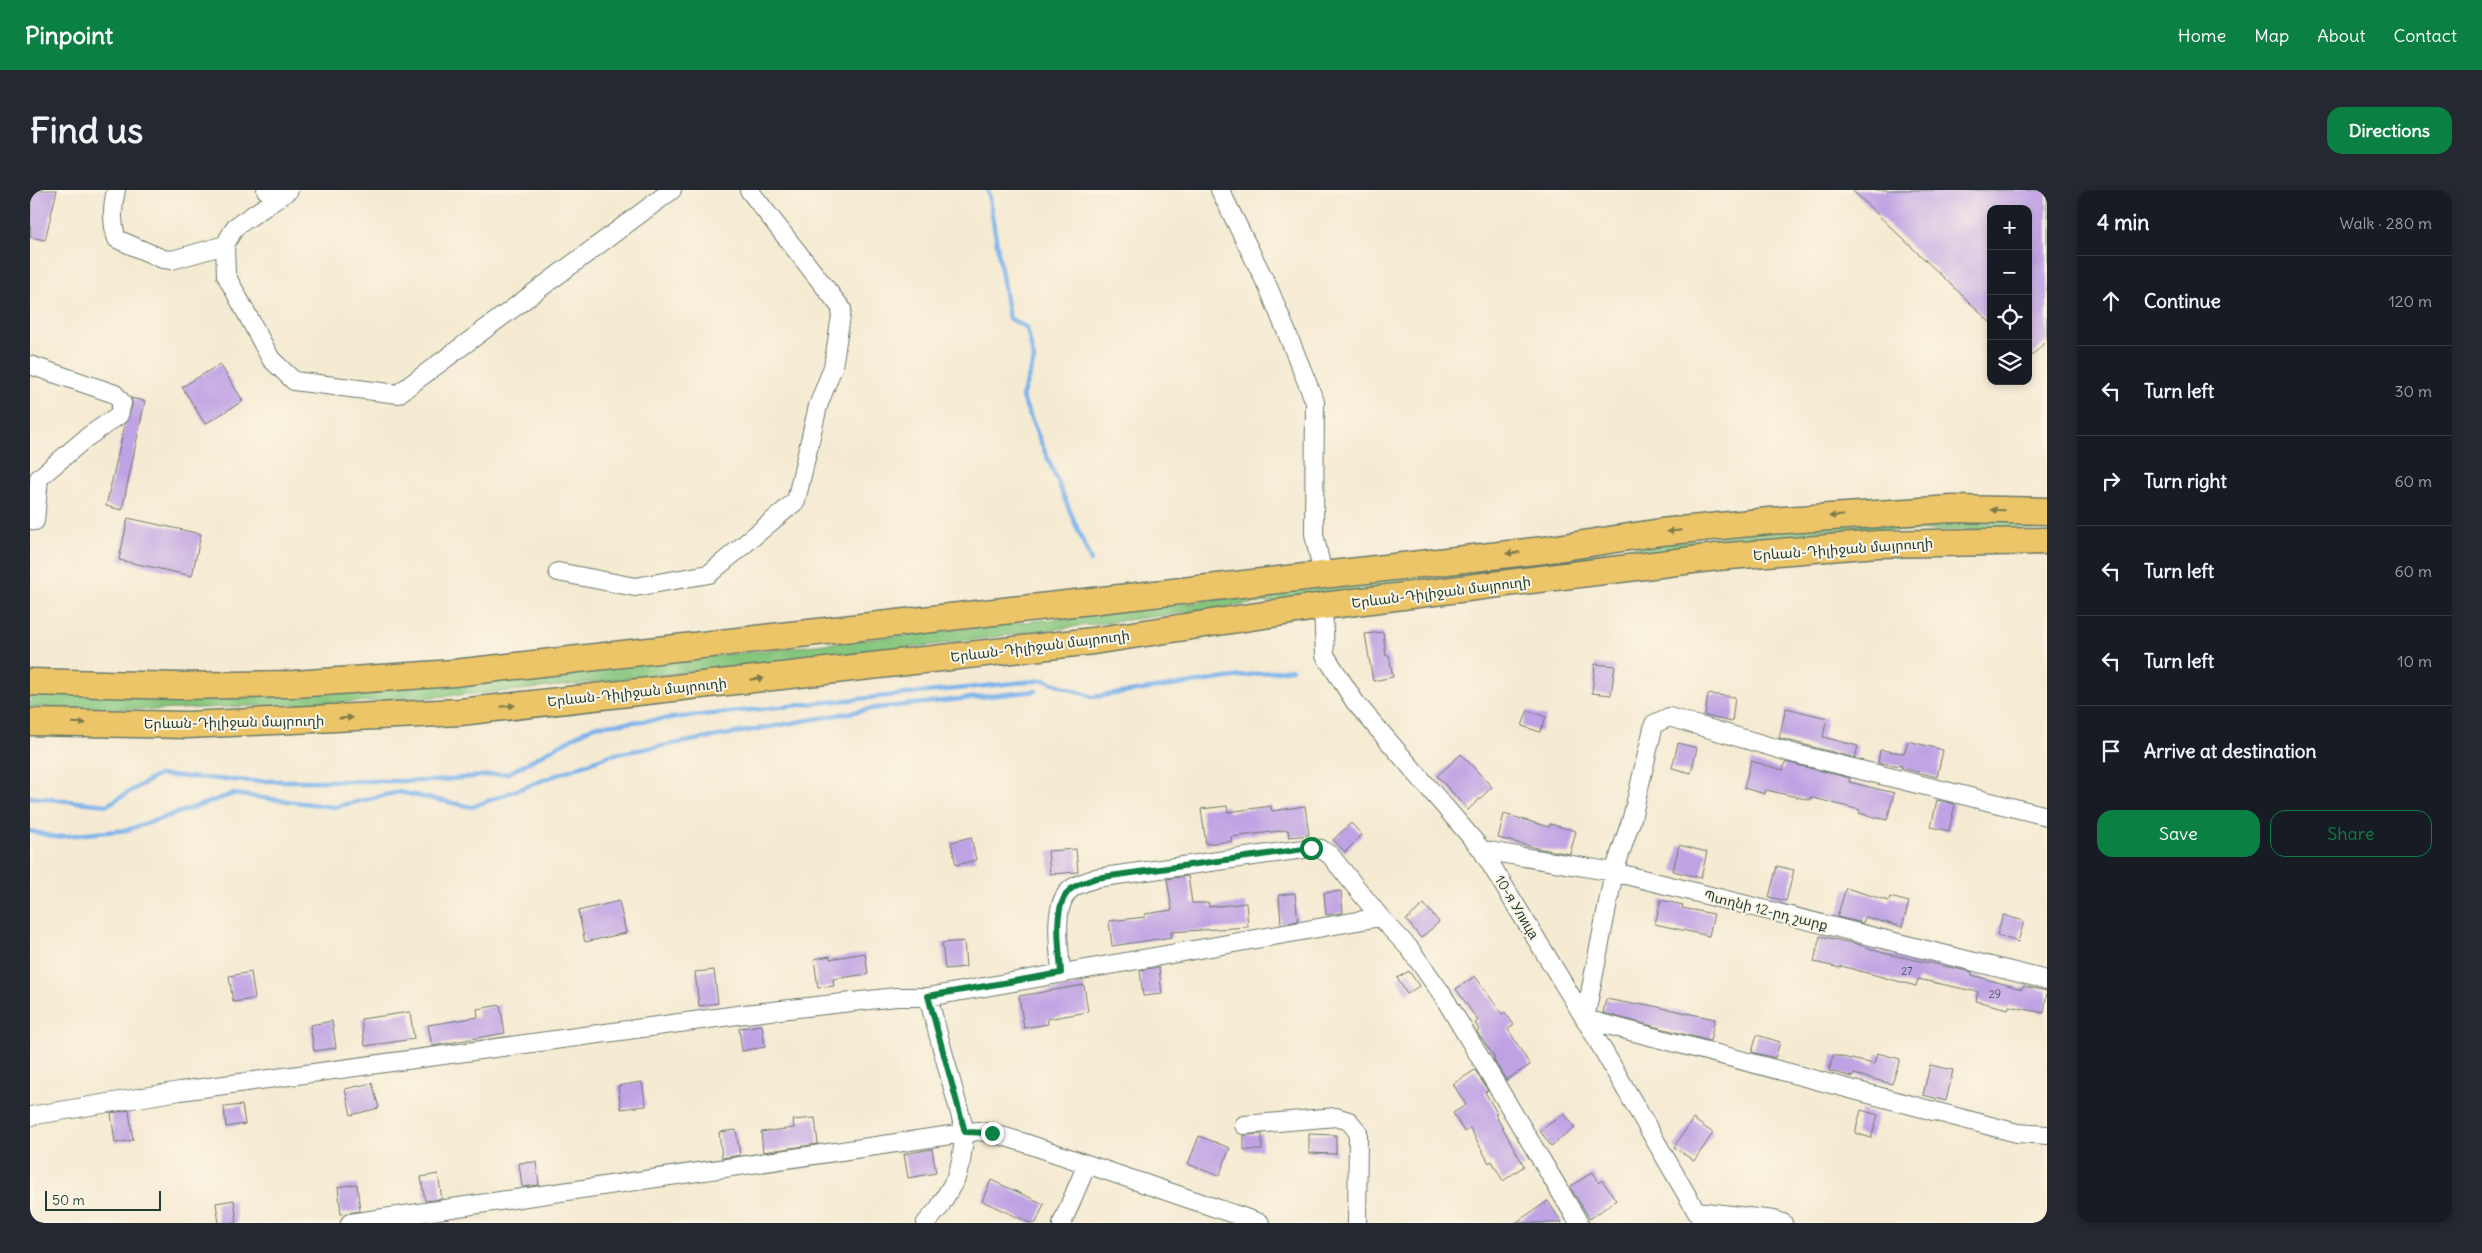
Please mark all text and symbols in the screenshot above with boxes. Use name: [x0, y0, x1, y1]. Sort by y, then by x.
text: Pinpoint: [25, 20, 113, 50]
text: Home: [2178, 24, 2226, 47]
text: Map: [2254, 24, 2289, 47]
text: About: [2317, 24, 2365, 47]
text: Contact: [2393, 24, 2457, 47]
button: Directions: [2327, 107, 2452, 154]
text: Find us: [30, 108, 143, 152]
map controls: [1987, 205, 2032, 385]
button: +: [1987, 205, 2032, 250]
text: 4 min: [2097, 209, 2149, 236]
text: Walk · 280 m: [2340, 213, 2432, 233]
button: −: [1987, 250, 2032, 295]
icon: ahead: [2097, 287, 2125, 315]
text: Continue: [2144, 289, 2221, 313]
text: 120 m: [2389, 291, 2432, 311]
button: locate: [1987, 295, 2032, 340]
button: layers: [1987, 340, 2032, 385]
icon: left: [2097, 377, 2125, 405]
text: Turn left: [2144, 379, 2214, 403]
text: 30 m: [2395, 381, 2432, 401]
icon: right: [2097, 467, 2125, 495]
text: Turn right: [2144, 469, 2227, 493]
text: 60 m: [2394, 471, 2432, 491]
one-way arrow: [1990, 506, 2006, 514]
one-way arrow: [1828, 513, 1844, 521]
one-way arrow: [1666, 527, 1682, 535]
street label: Երևան-Դիլիջան մայրուղի: [1752, 534, 1934, 564]
one-way arrow: [1505, 549, 1521, 557]
icon: left: [2097, 557, 2125, 585]
text: Turn left: [2144, 559, 2214, 583]
text: 60 m: [2394, 561, 2432, 581]
street label: Երևան-Դիլիջան մայրուղի: [1350, 572, 1532, 612]
street label: Երևան-Դիլիջան մայրուղի: [949, 626, 1131, 666]
icon: left: [2097, 647, 2125, 675]
text: Turn left: [2144, 649, 2214, 673]
text: 10 m: [2397, 651, 2432, 671]
street label: Երևան-Դիլիջան մայրուղի: [546, 674, 728, 710]
one-way arrow: [749, 674, 765, 682]
one-way arrow: [500, 702, 516, 710]
street label: Երևան-Դիլիջան մայրուղի: [144, 711, 324, 733]
one-way arrow: [338, 714, 354, 722]
one-way arrow: [71, 719, 87, 727]
icon: arrive: [2097, 737, 2125, 765]
text: Arrive at destination: [2144, 739, 2317, 763]
button: Save: [2097, 810, 2260, 857]
button: Share: [2270, 810, 2432, 857]
route start: [1300, 837, 1323, 860]
street label: 10-я Улица: [1491, 872, 1543, 942]
street label: Պտղնի 12-րդ շարք: [1702, 886, 1830, 934]
house number: 27: [1901, 964, 1913, 978]
house number: 29: [1989, 987, 2001, 1001]
route end: [981, 1122, 1004, 1145]
scale bar: [45, 1188, 161, 1211]
text: 50 m: [52, 1191, 85, 1209]

